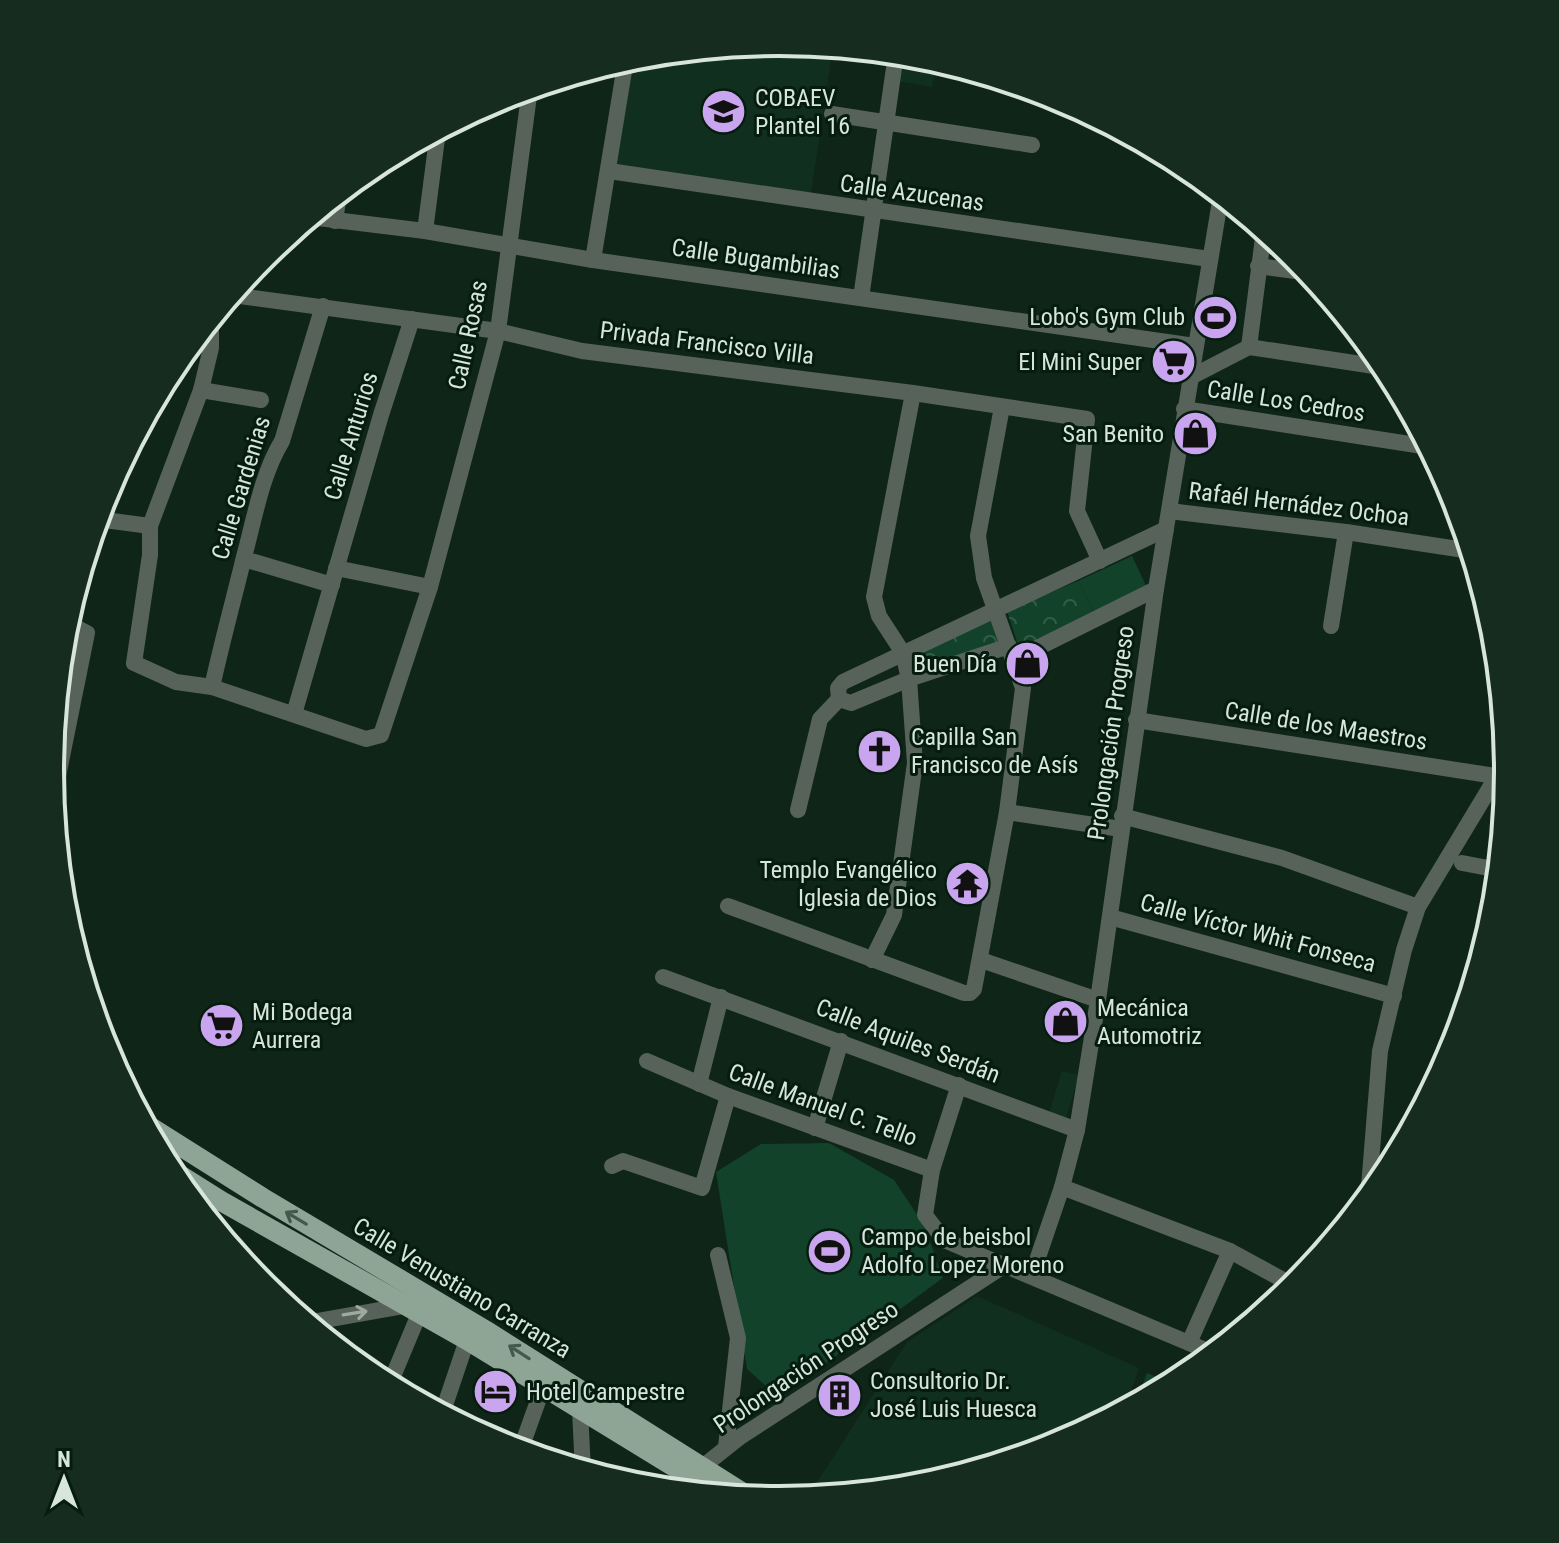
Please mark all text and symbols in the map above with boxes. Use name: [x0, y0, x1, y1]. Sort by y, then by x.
place label: COBAEV Plantel 16: [755, 84, 850, 140]
school or university icon: COBAEV Plantel 16: [700, 88, 748, 136]
street label: Calle Azucenas: [838, 169, 986, 217]
street label: Calle Bugambilias: [670, 233, 842, 285]
street label: Calle Rosas: [443, 278, 493, 392]
sports icon: Lobo's Gym Club: [1192, 293, 1240, 341]
place label: Lobo's Gym Club: [1029, 303, 1185, 331]
street label: Privada Francisco Villa: [598, 316, 816, 370]
supermarket icon: El Mini Super: [1149, 338, 1197, 386]
place label: El Mini Super: [1018, 348, 1142, 376]
street label: Calle Anturios: [318, 368, 384, 504]
street label: Calle Los Cedros: [1205, 375, 1367, 427]
shop icon: San Benito: [1171, 410, 1219, 458]
street label: Calle Gardenias: [206, 413, 276, 563]
place label: San Benito: [1063, 420, 1164, 448]
street label: Rafaél Hernádez Ochoa: [1187, 477, 1411, 531]
street label: Prolongación Progreso: [1082, 624, 1140, 842]
shop icon: Buen Día: [1004, 640, 1052, 688]
place label: Buen Día: [913, 650, 997, 678]
street label: Calle de los Maestros: [1223, 696, 1429, 756]
place label: Capilla San Francisco de Asís: [911, 723, 1078, 779]
church icon: Capilla San Francisco de Asís: [856, 727, 904, 775]
place label: Templo Evangélico Iglesia de Dios: [759, 856, 937, 912]
temple icon: Templo Evangélico Iglesia de Dios: [944, 860, 992, 908]
street label: Calle Víctor Whit Fonseca: [1137, 888, 1379, 978]
street label: Calle Aquiles Serdán: [812, 993, 1004, 1089]
place label: Mecánica Automotriz: [1097, 994, 1202, 1050]
place label: Mi Bodega Aurrera: [252, 998, 353, 1054]
shop icon: Mecánica Automotriz: [1042, 998, 1090, 1046]
supermarket icon: Mi Bodega Aurrera: [197, 1002, 245, 1050]
street label: Calle Manuel C. Tello: [725, 1058, 921, 1152]
one-way arrow: [285, 1210, 308, 1226]
street label: Calle Venustiano Carranza: [348, 1212, 576, 1364]
place label: Campo de beisbol Adolfo Lopez Moreno: [861, 1223, 1064, 1279]
sports icon: Campo de beisbol Adolfo Lopez Moreno: [806, 1227, 854, 1275]
street label: Prolongación Progreso: [709, 1295, 903, 1439]
one-way arrow: [342, 1305, 367, 1320]
one-way arrow: [509, 1344, 531, 1360]
place label: Consultorio Dr. José Luis Huesca: [870, 1367, 1037, 1423]
hotel icon: Hotel Campestre: [471, 1368, 519, 1416]
building icon: Consultorio Dr. José Luis Huesca: [815, 1371, 863, 1419]
place label: Hotel Campestre: [526, 1378, 685, 1406]
north arrow: [24, 1439, 104, 1519]
text: N: [57, 1447, 71, 1472]

